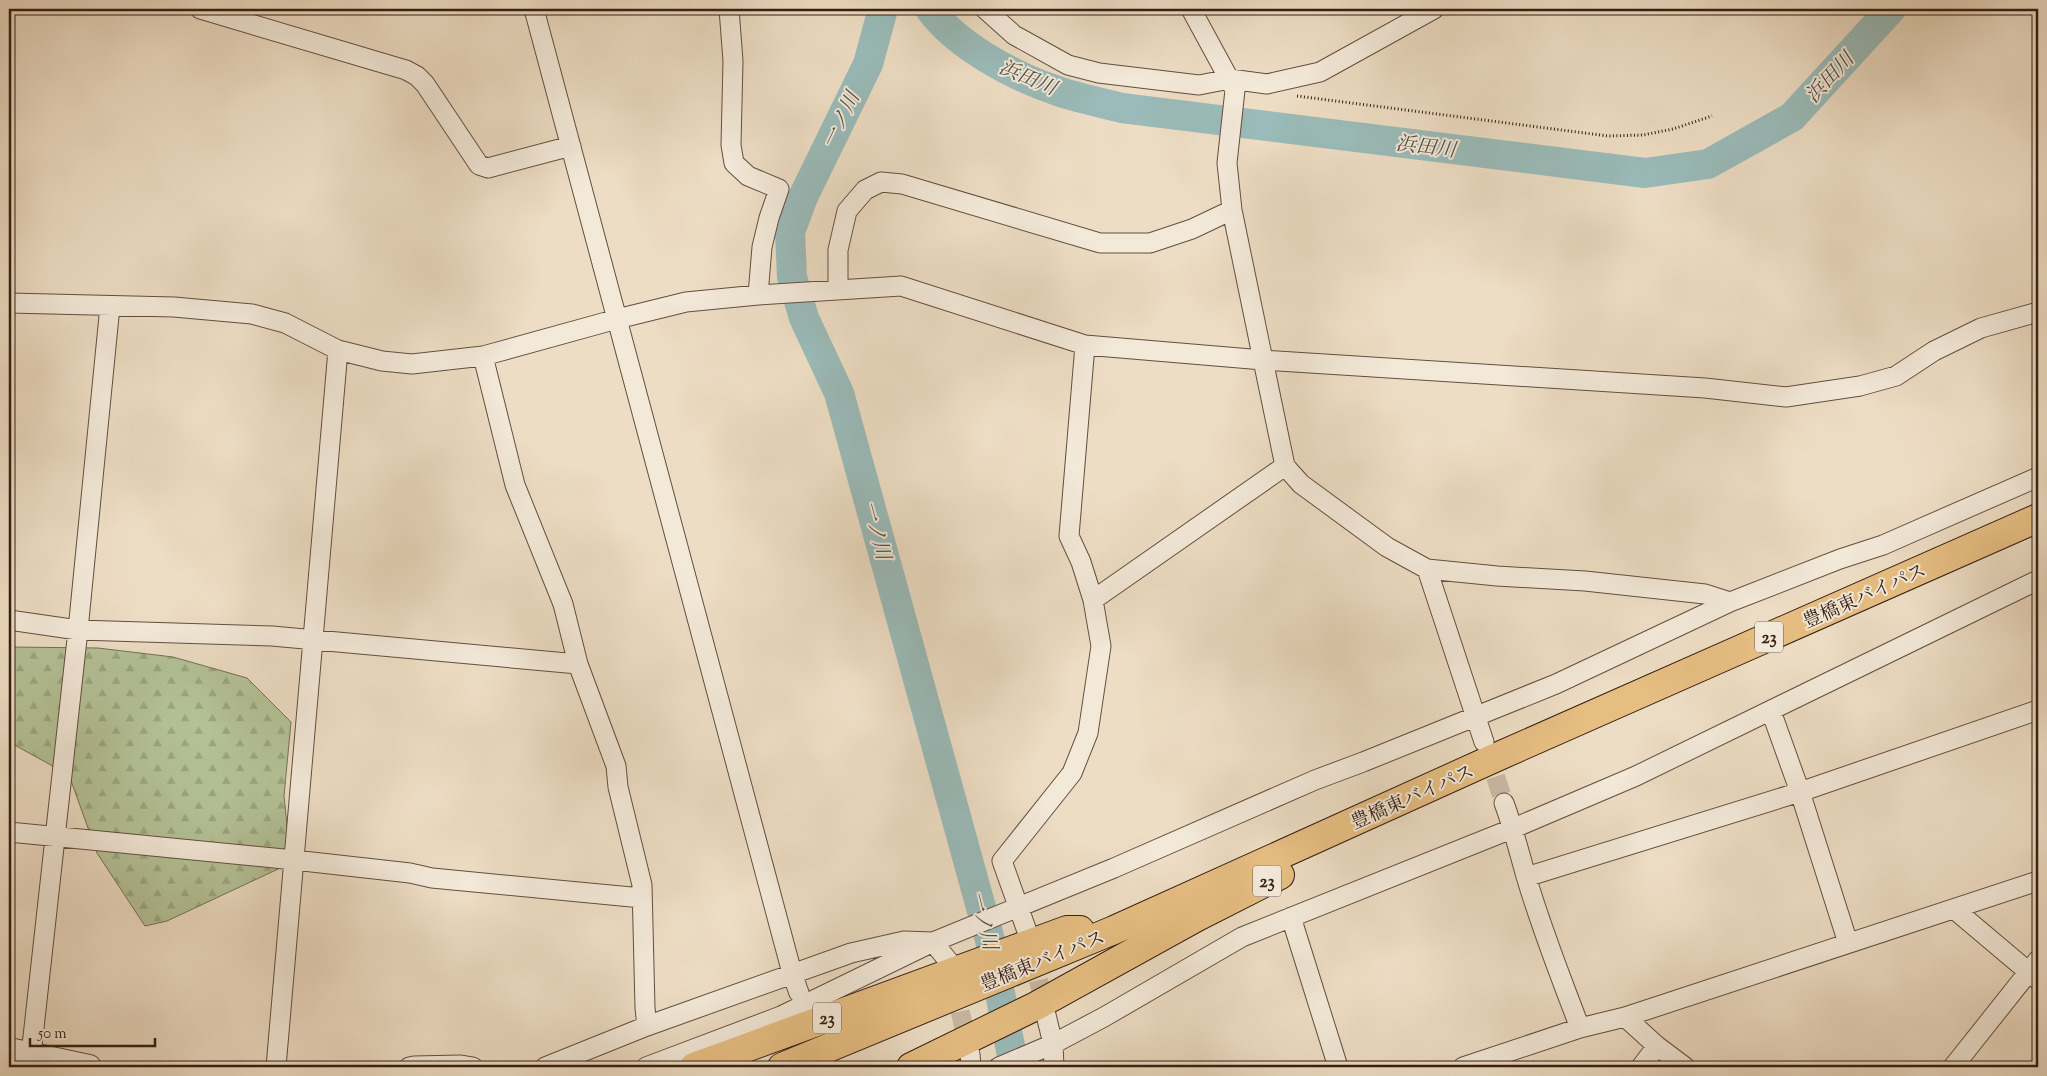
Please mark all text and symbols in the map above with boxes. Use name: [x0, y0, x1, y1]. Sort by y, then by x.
water label: 浜田川: [1800, 45, 1863, 111]
water label: 浜田川: [994, 54, 1062, 105]
water label: 一ノ川: [816, 86, 869, 154]
water label: 浜田川: [1394, 130, 1459, 167]
water label: 一ノ川: [853, 498, 897, 565]
street label: 豊橋東バイパス: [1799, 558, 1931, 637]
road number: 23: [1755, 622, 1783, 652]
street label: 豊橋東バイパス: [1347, 759, 1479, 838]
road number: 23: [1253, 866, 1281, 896]
water label: 一ノ川: [960, 888, 1003, 955]
street label: 豊橋東バイパス: [976, 925, 1109, 1000]
road number: 23: [813, 1002, 841, 1034]
scale bar: [30, 1016, 155, 1048]
text: 50 m: [37, 1024, 67, 1045]

